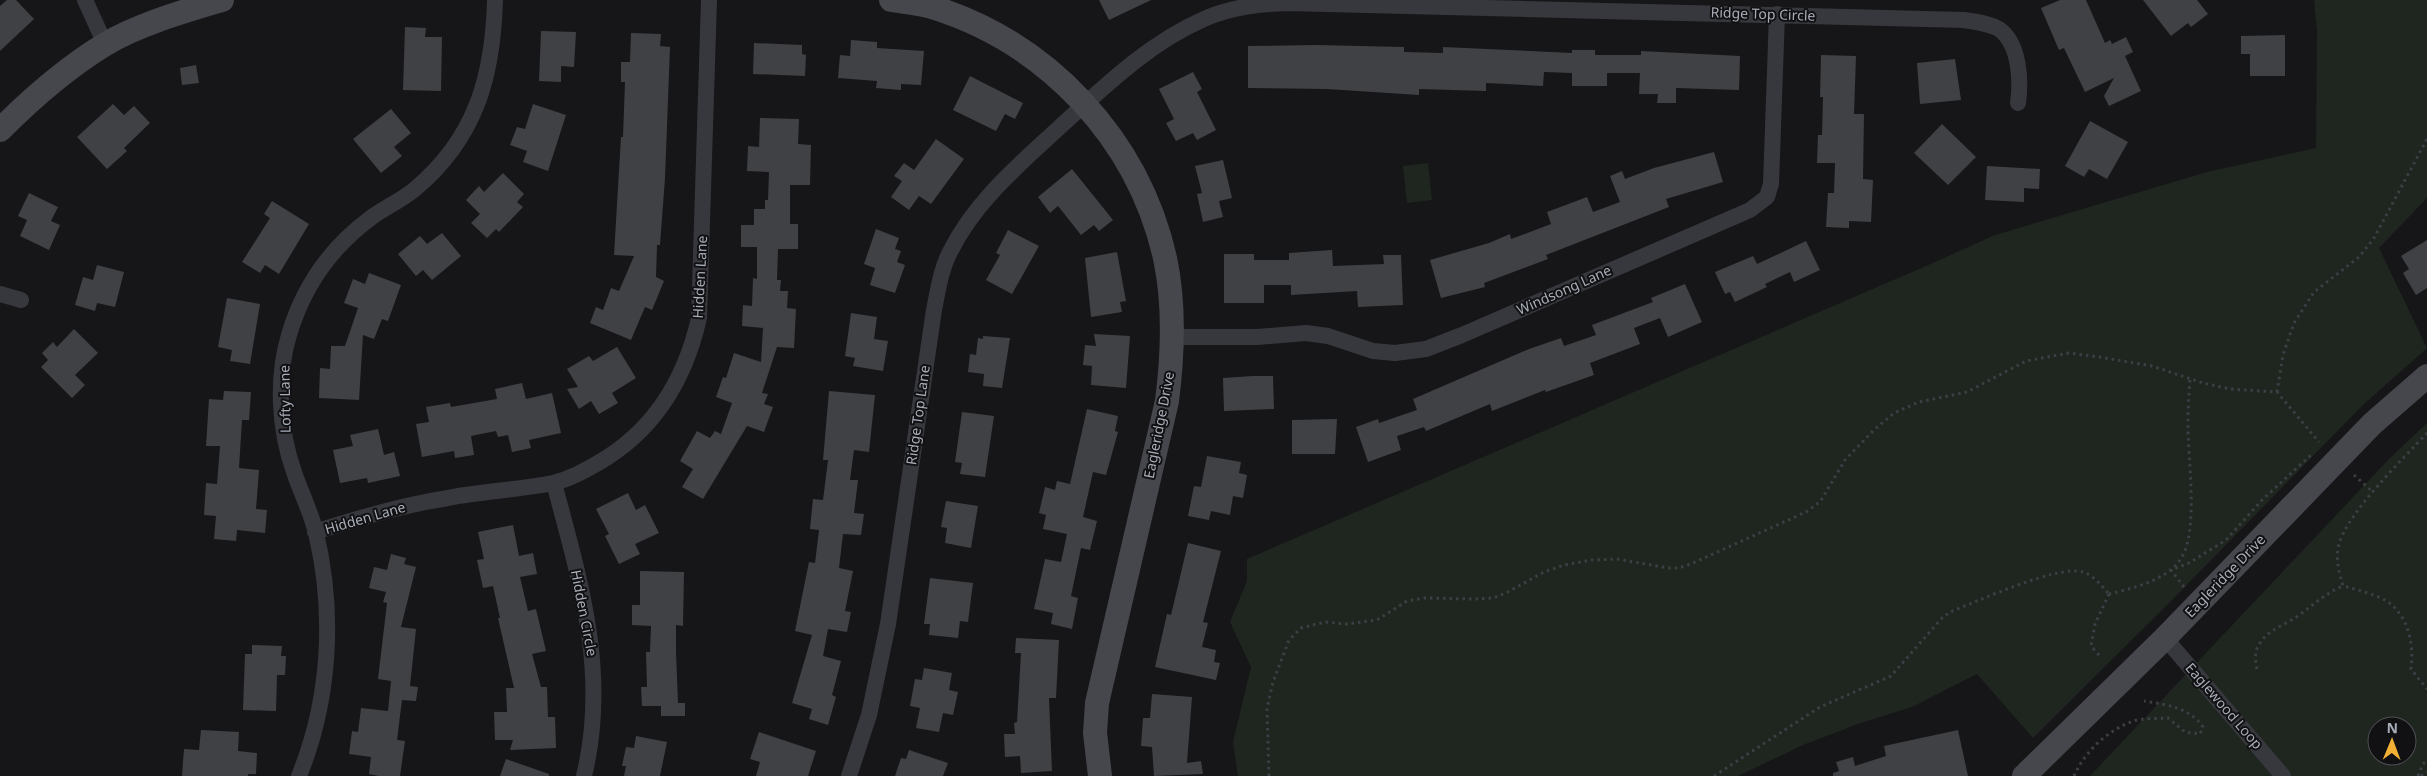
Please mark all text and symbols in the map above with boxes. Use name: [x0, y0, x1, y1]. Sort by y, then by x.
street label: Ridge Top Circle: [1710, 2, 1816, 25]
street label: Hidden Lane: [688, 235, 711, 319]
street label: Windsong Lane: [1513, 260, 1614, 319]
street label: Ridge Top Lane: [901, 364, 934, 466]
street label: Lofty Lane: [274, 365, 295, 433]
street label: Eagleridge Drive: [1139, 370, 1178, 480]
street label: Hidden Lane: [322, 497, 408, 538]
street label: Eagleridge Drive: [2180, 530, 2269, 621]
street label: Hidden Circle: [567, 568, 602, 658]
street label: Eaglewood Loop: [2182, 658, 2267, 753]
north arrow: [2367, 716, 2417, 766]
text: N: [2386, 718, 2398, 737]

